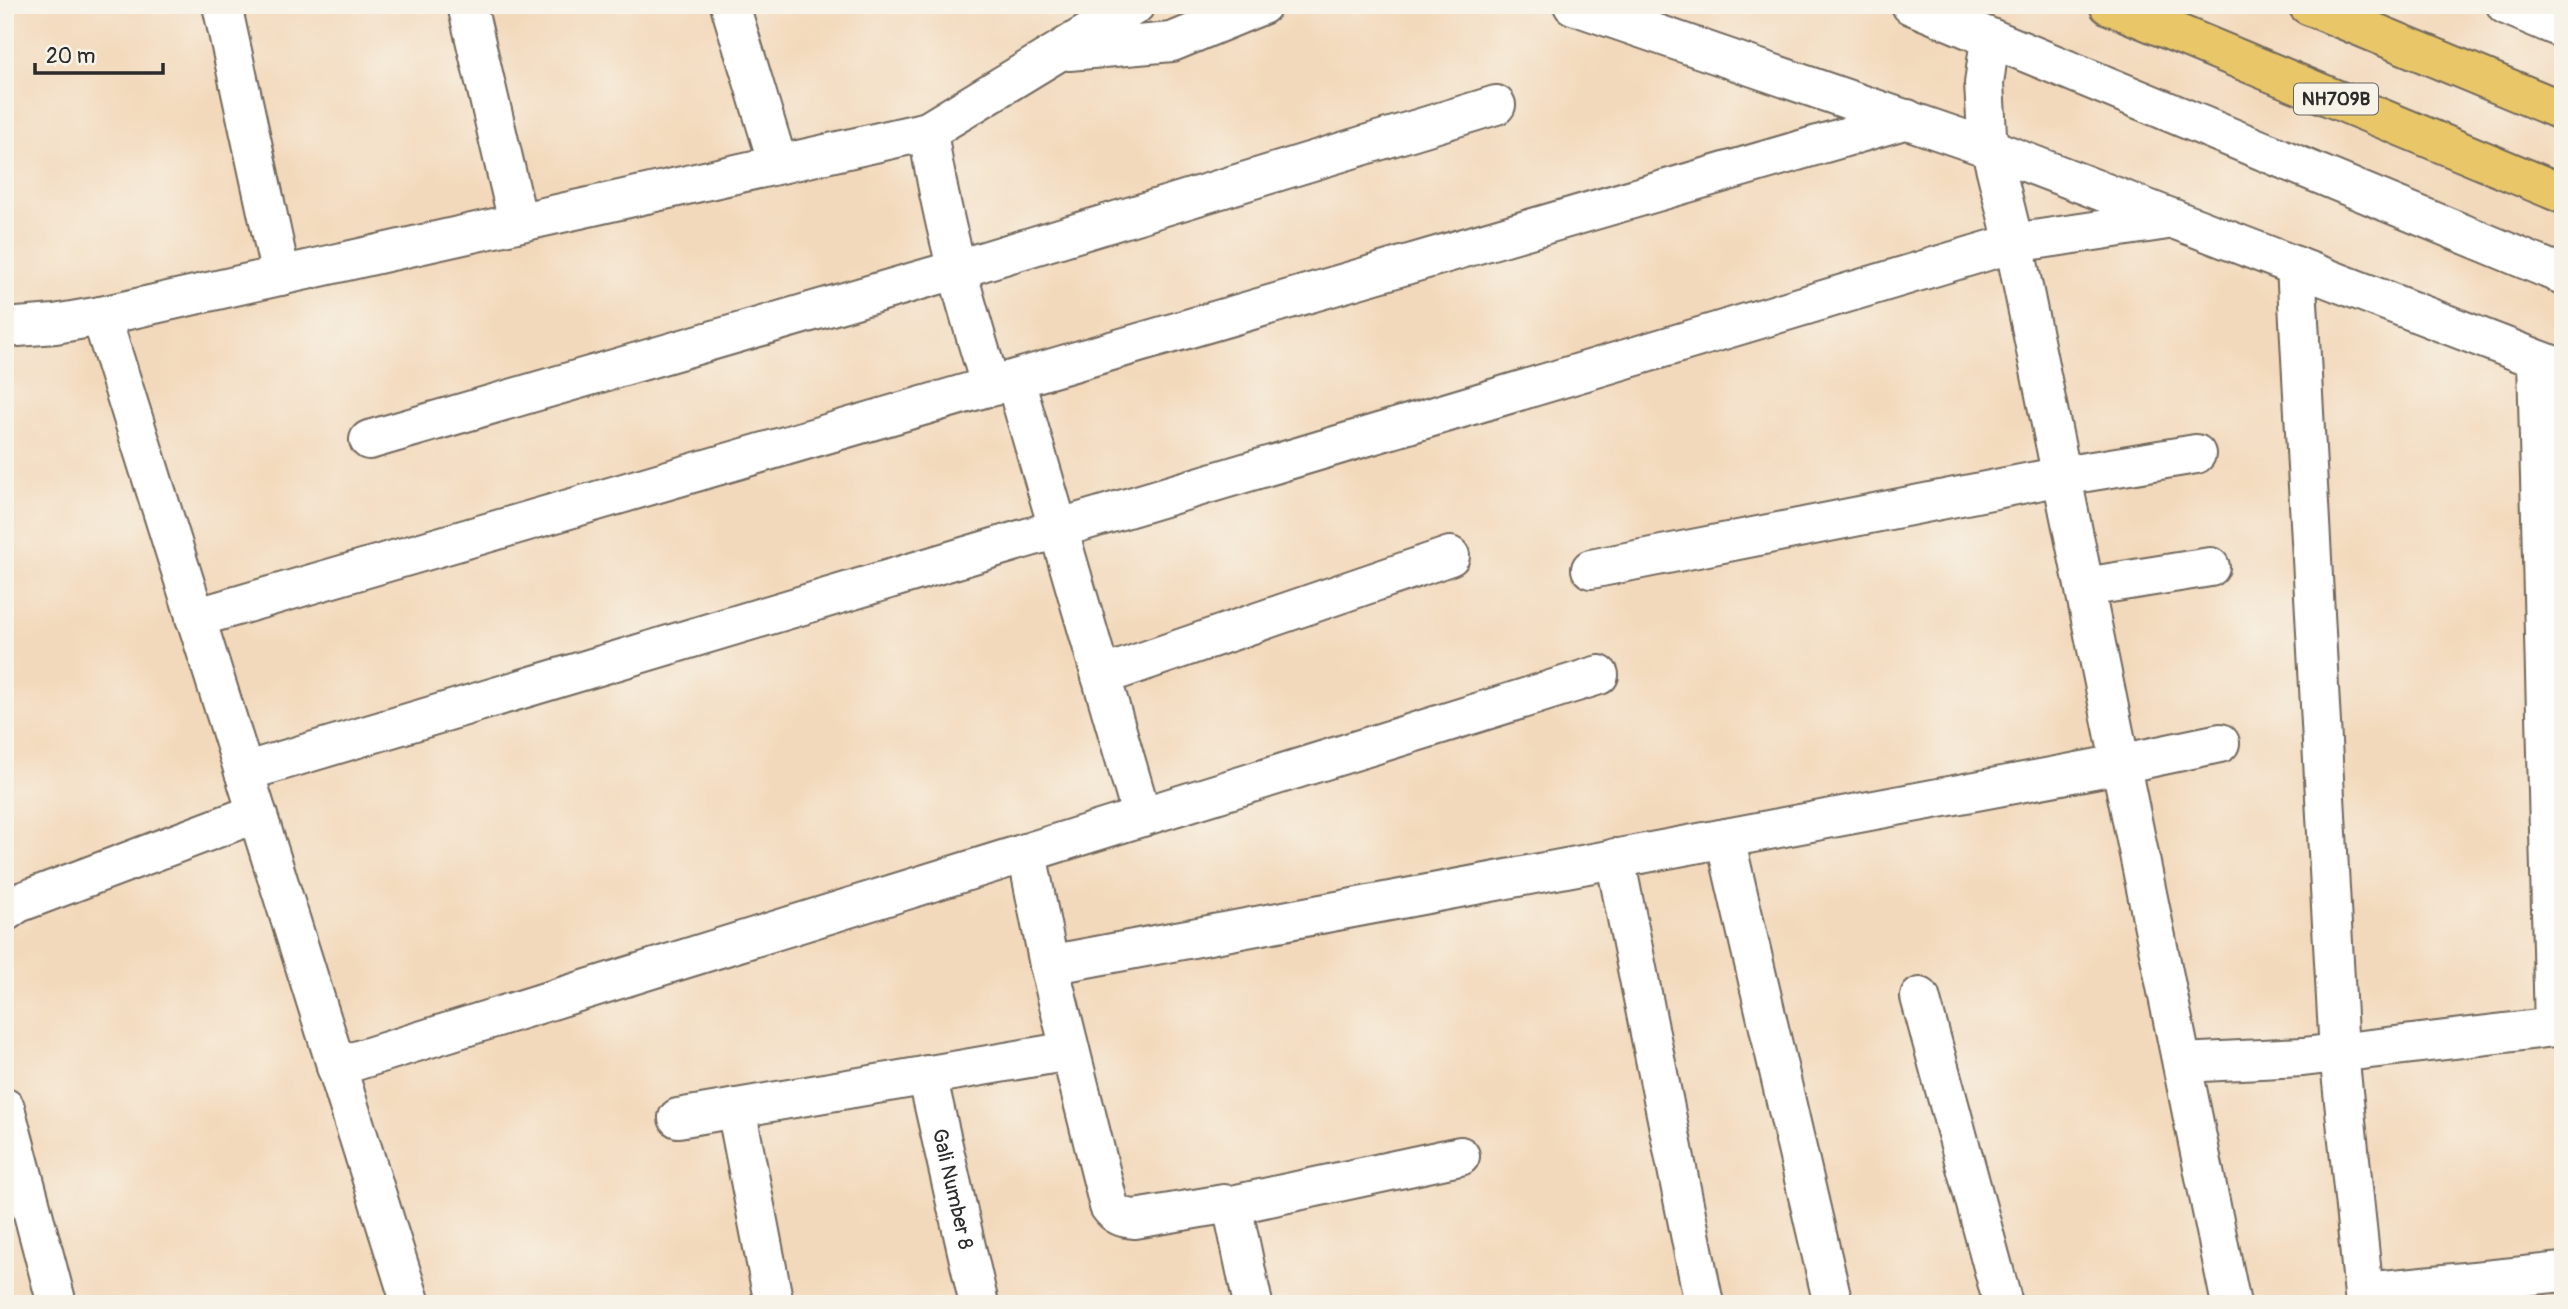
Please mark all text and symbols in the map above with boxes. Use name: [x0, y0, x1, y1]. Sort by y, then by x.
scale bar: [35, 32, 163, 76]
text: 20 m: [46, 43, 95, 70]
road number: NH709B: [2294, 83, 2378, 114]
street label: Gali Number 8: [926, 1126, 980, 1252]

